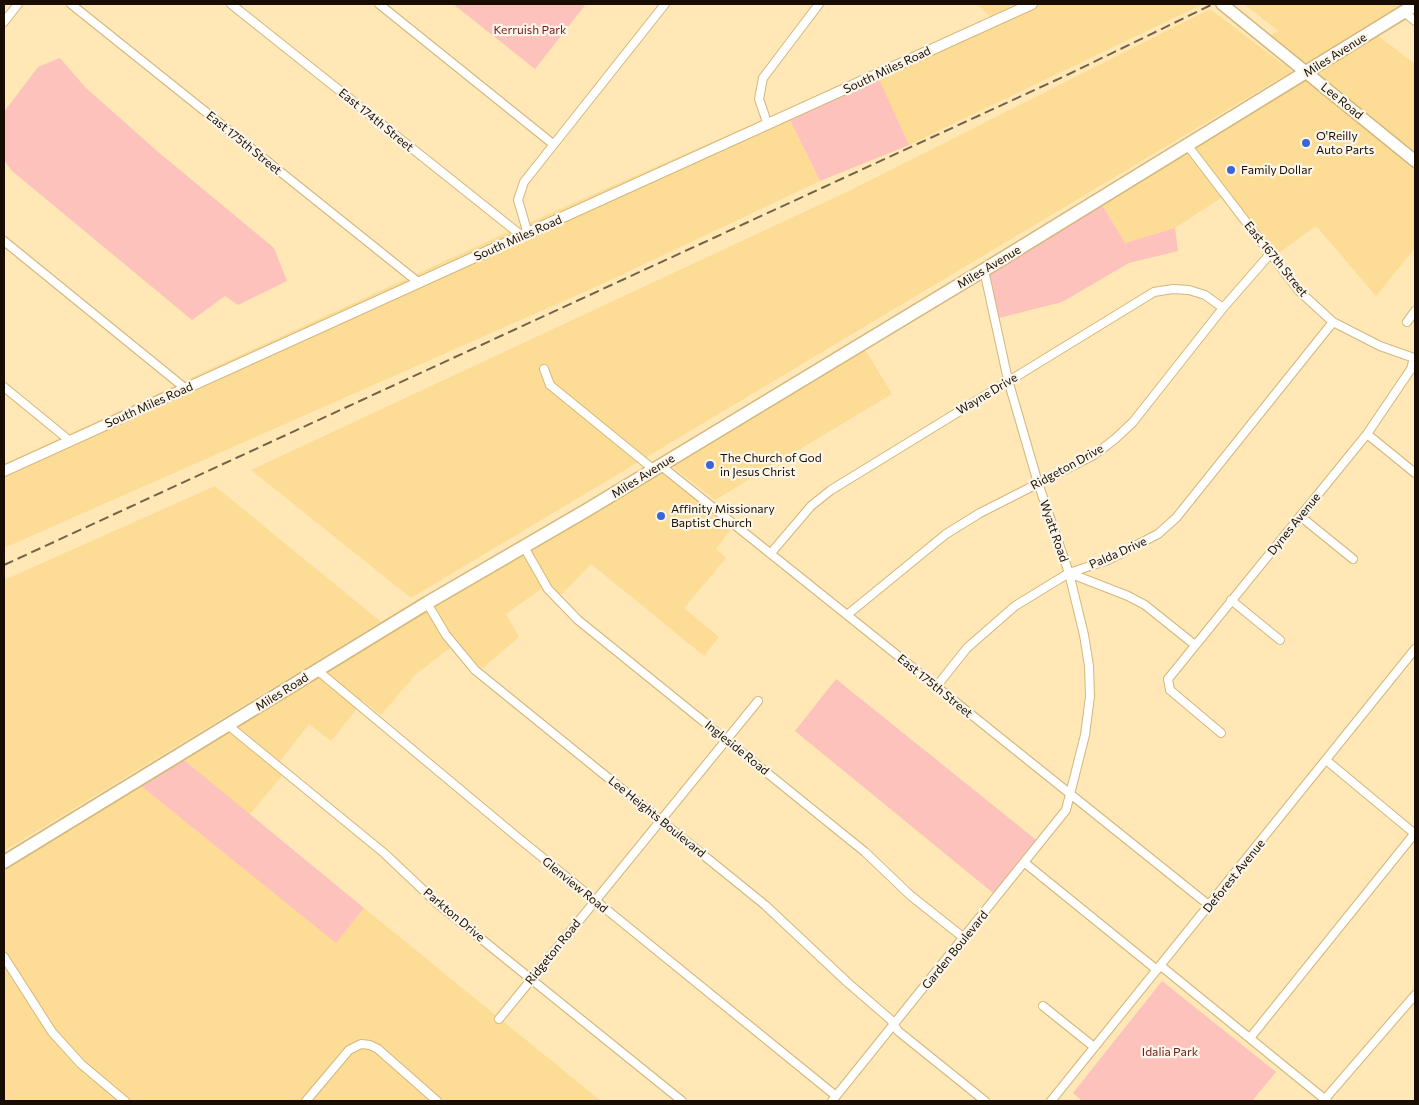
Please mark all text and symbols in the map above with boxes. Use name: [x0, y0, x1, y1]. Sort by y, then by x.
park label: Kerruish Park: [493, 23, 567, 37]
street label: Miles Avenue: [1301, 30, 1369, 80]
street label: South Miles Road: [841, 43, 933, 97]
street label: Lee Road: [1318, 80, 1366, 122]
street label: East 174th Street: [336, 85, 416, 155]
street label: East 175th Street: [204, 108, 284, 178]
place label: O'Reilly Auto Parts: [1316, 129, 1374, 157]
marker: O'Reilly Auto Parts: [1300, 137, 1312, 149]
place label: Family Dollar: [1241, 163, 1312, 177]
marker: Family Dollar: [1225, 164, 1237, 176]
street label: South Miles Road: [472, 212, 564, 264]
street label: East 167th Street: [1241, 218, 1311, 300]
street label: Miles Avenue: [955, 242, 1023, 292]
street label: Wayne Drive: [954, 370, 1020, 418]
street label: South Miles Road: [103, 379, 195, 431]
street label: Ridgeton Drive: [1028, 441, 1106, 493]
street label: Miles Avenue: [609, 451, 677, 501]
place label: The Church of God in Jesus Christ: [720, 451, 822, 479]
marker: The Church of God in Jesus Christ: [704, 459, 716, 471]
street label: Dynes Avenue: [1264, 490, 1324, 558]
street label: Wyatt Road: [1037, 498, 1071, 564]
place label: Affinity Missionary Baptist Church: [671, 502, 775, 530]
marker: Affinity Missionary Baptist Church: [655, 510, 667, 522]
street label: Palda Drive: [1087, 534, 1149, 572]
street label: East 175th Street: [895, 651, 975, 721]
street label: Miles Road: [253, 670, 311, 714]
street label: Ingleside Road: [702, 718, 772, 778]
street label: Lee Heights Boulevard: [605, 773, 709, 861]
street label: Deforest Avenue: [1200, 836, 1268, 916]
street label: Glenview Road: [539, 854, 611, 916]
street label: Parkton Drive: [421, 885, 487, 945]
street label: Garden Boulevard: [919, 908, 991, 992]
street label: Ridgeton Road: [522, 916, 584, 988]
park label: Idalia Park: [1142, 1045, 1198, 1059]

